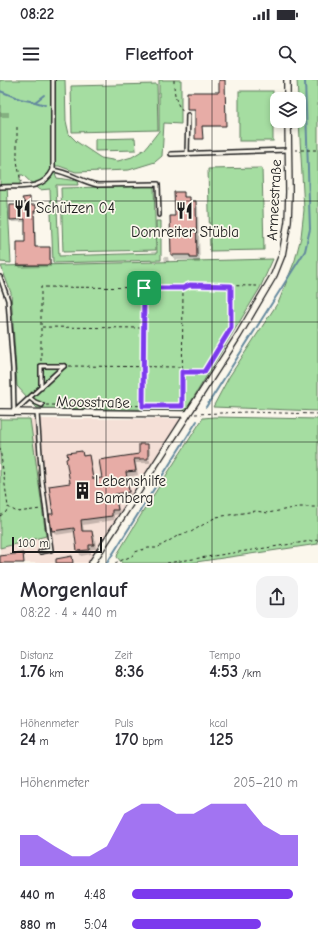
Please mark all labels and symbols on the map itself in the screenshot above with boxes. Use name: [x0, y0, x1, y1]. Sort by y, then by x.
street label: Armeestraße: [263, 158, 285, 241]
restaurant icon: Schützen 04: [13, 198, 33, 218]
place label: Schützen 04: [36, 199, 115, 217]
restaurant icon: Domreiter Stübla: [175, 201, 195, 221]
place label: Domreiter Stübla: [131, 223, 239, 241]
pin: [127, 271, 161, 305]
street label: Moosstraße: [56, 392, 131, 412]
place label: Lebenshilfe Bamberg: [95, 472, 166, 507]
building icon: Lebenshilfe Bamberg: [72, 480, 92, 500]
scale bar: [12, 535, 102, 554]

